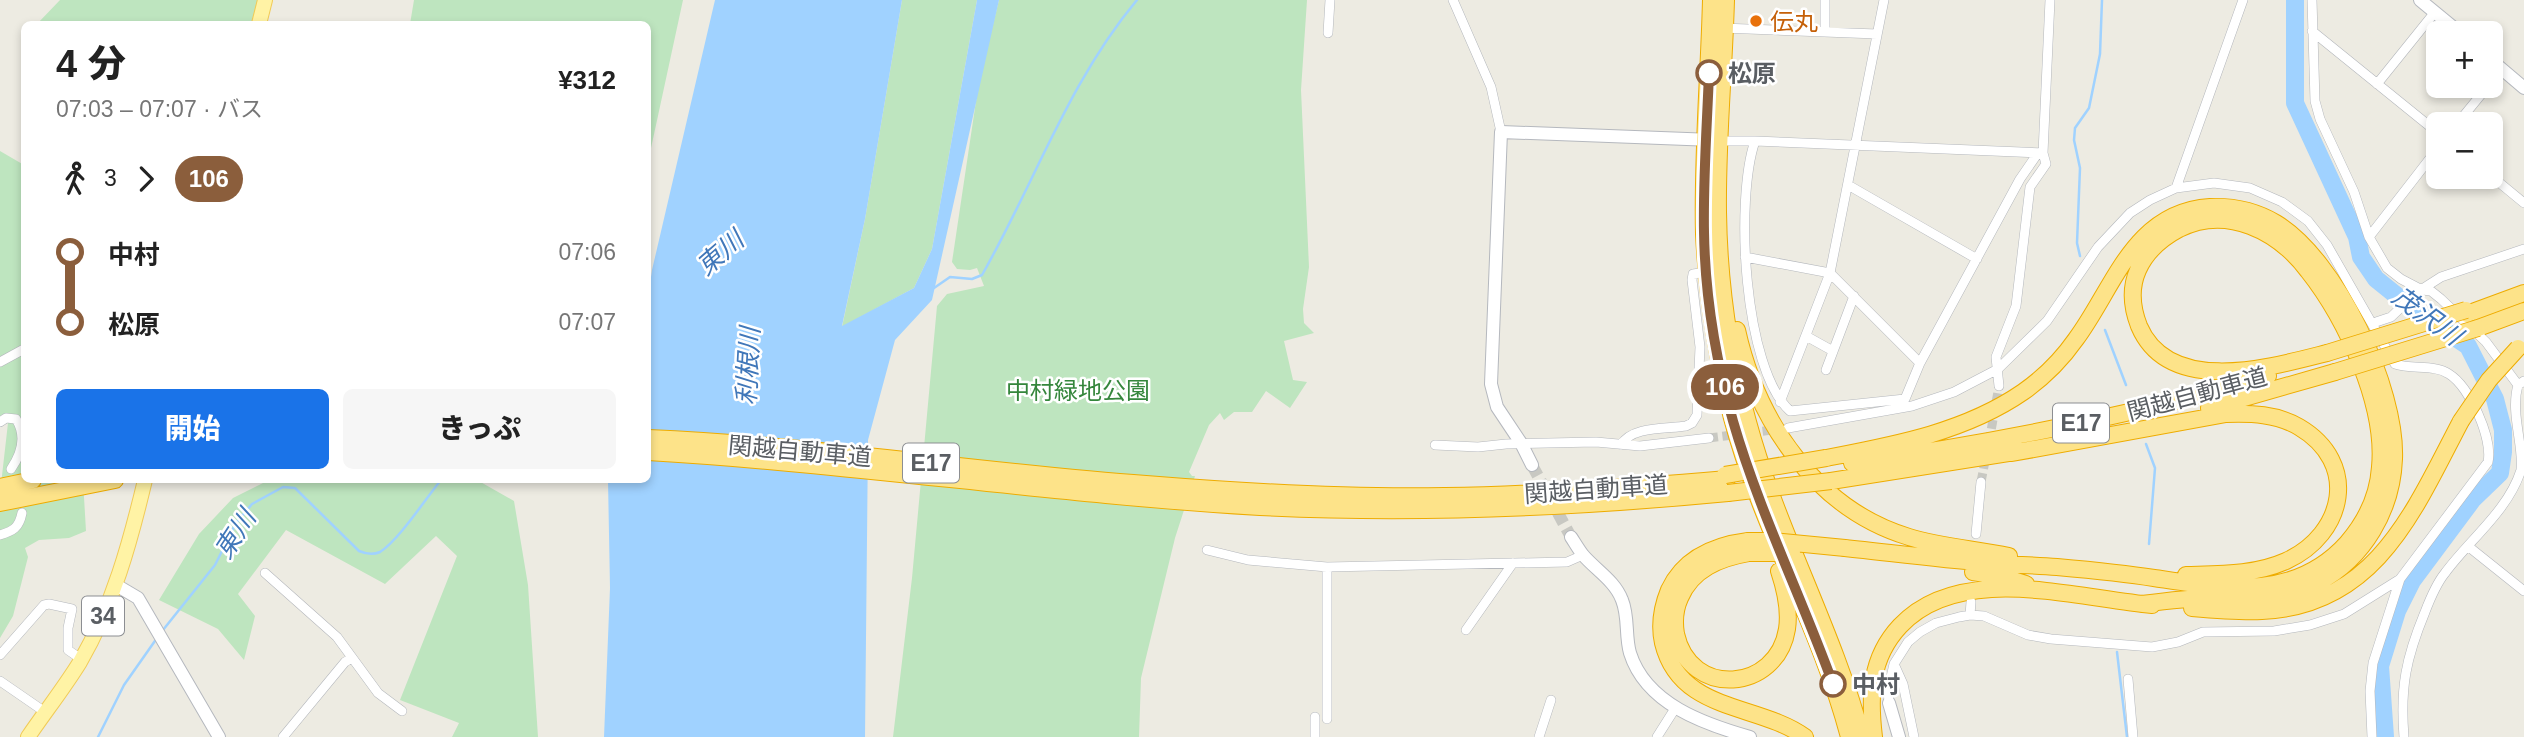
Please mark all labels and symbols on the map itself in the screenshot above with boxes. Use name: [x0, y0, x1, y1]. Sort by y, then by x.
place label: 伝丸: [1770, 8, 1818, 35]
marker: 伝丸: [1748, 13, 1764, 29]
marker: 松原: [1696, 60, 1722, 86]
place label: 松原: [1728, 60, 1776, 87]
water label: 東川: [691, 223, 752, 281]
water label: 茂沢川: [2387, 281, 2470, 353]
water label: 利根川: [731, 323, 765, 406]
street label: 関越自動車道: [2124, 362, 2270, 426]
line badge: 106: [1685, 364, 1765, 410]
park label: 中村緑地公園: [1006, 377, 1150, 404]
road number: E17: [2053, 404, 2109, 442]
street label: 関越自動車道: [727, 431, 873, 471]
road number: E17: [903, 444, 959, 482]
street label: 関越自動車道: [1523, 471, 1669, 507]
water label: 東川: [208, 502, 263, 564]
road number: 34: [82, 596, 124, 636]
marker: 中村: [1820, 671, 1846, 697]
place label: 中村: [1852, 671, 1900, 698]

